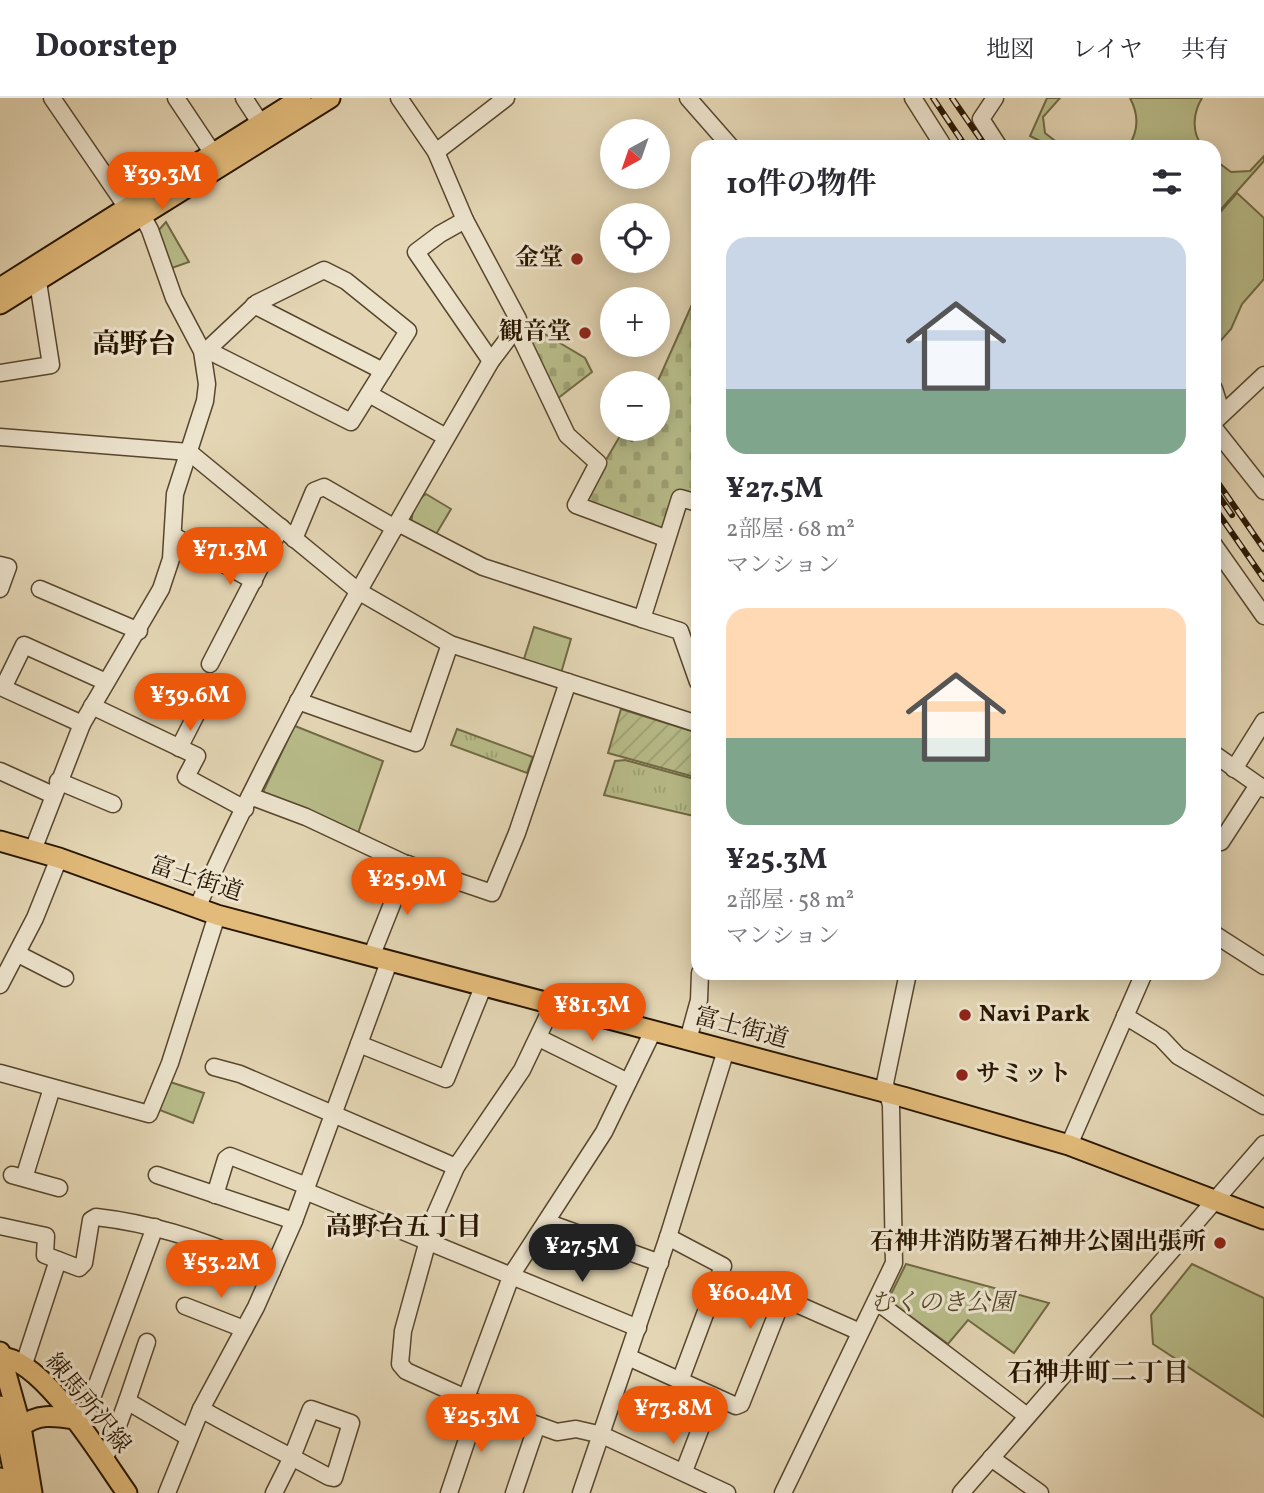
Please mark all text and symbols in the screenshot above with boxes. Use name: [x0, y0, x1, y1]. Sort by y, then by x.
text: Doorstep: [35, 25, 177, 71]
text: 地図: [986, 34, 1034, 68]
text: レイヤ: [1072, 34, 1143, 68]
text: 共有: [1181, 34, 1229, 68]
north arrow: [600, 119, 670, 189]
map controls: [600, 119, 670, 441]
pin: ¥39.3M: [105, 152, 219, 212]
text: ¥39.3M: [123, 159, 201, 191]
icon: filters: [1148, 163, 1186, 201]
text: 10件の物件: [726, 164, 877, 206]
button: locate: [600, 203, 670, 273]
place label: 金堂: [515, 242, 563, 276]
marker: 金堂: [569, 251, 585, 267]
icon: home: [893, 283, 1019, 409]
button: +: [600, 287, 670, 357]
place label: 観音堂: [499, 316, 571, 350]
marker: 観音堂: [577, 325, 593, 341]
district label: 高野台: [92, 326, 176, 365]
button: −: [600, 371, 670, 441]
text: ¥27.5M: [726, 468, 823, 510]
text: 2部屋 · 68 m²: [726, 514, 855, 546]
pin: ¥71.3M: [173, 528, 287, 587]
text: ¥71.3M: [193, 534, 267, 566]
text: マンション: [726, 550, 840, 582]
icon: home: [893, 654, 1019, 780]
pin: ¥39.6M: [133, 674, 247, 733]
text: ¥39.6M: [150, 680, 230, 712]
text: ¥25.3M: [726, 839, 827, 881]
street label: 富士街道: [145, 849, 247, 911]
pin: ¥25.9M: [350, 858, 464, 917]
text: ¥25.9M: [367, 864, 447, 896]
text: 2部屋 · 58 m²: [726, 885, 854, 917]
text: マンション: [726, 921, 840, 953]
pin: ¥81.3M: [535, 984, 649, 1043]
text: ¥81.3M: [554, 990, 630, 1022]
place label: Navi Park: [979, 998, 1090, 1032]
street label: 富士街道: [690, 1000, 792, 1058]
marker: Navi Park: [957, 1007, 973, 1023]
place label: サミット: [976, 1058, 1072, 1092]
marker: サミット: [954, 1067, 970, 1083]
district label: 高野台五丁目: [326, 1210, 482, 1246]
pin: ¥27.5M: [525, 1224, 639, 1284]
place label: 石神井消防署石神井公園出張所: [870, 1226, 1206, 1260]
text: ¥27.5M: [545, 1231, 619, 1263]
marker: 石神井消防署石神井公園出張所: [1212, 1235, 1228, 1251]
pin: ¥53.2M: [164, 1240, 278, 1300]
text: ¥53.2M: [182, 1247, 260, 1279]
pin: ¥60.4M: [693, 1272, 807, 1331]
text: ¥60.4M: [708, 1278, 792, 1310]
park label: むくのき公園: [870, 1287, 1018, 1321]
street label: 練馬所沢線: [36, 1347, 138, 1461]
district label: 石神井町二丁目: [1007, 1356, 1189, 1392]
pin: ¥73.8M: [616, 1386, 730, 1446]
text: ¥73.8M: [634, 1393, 712, 1425]
pin: ¥25.3M: [424, 1394, 538, 1454]
text: ¥25.3M: [442, 1401, 520, 1433]

